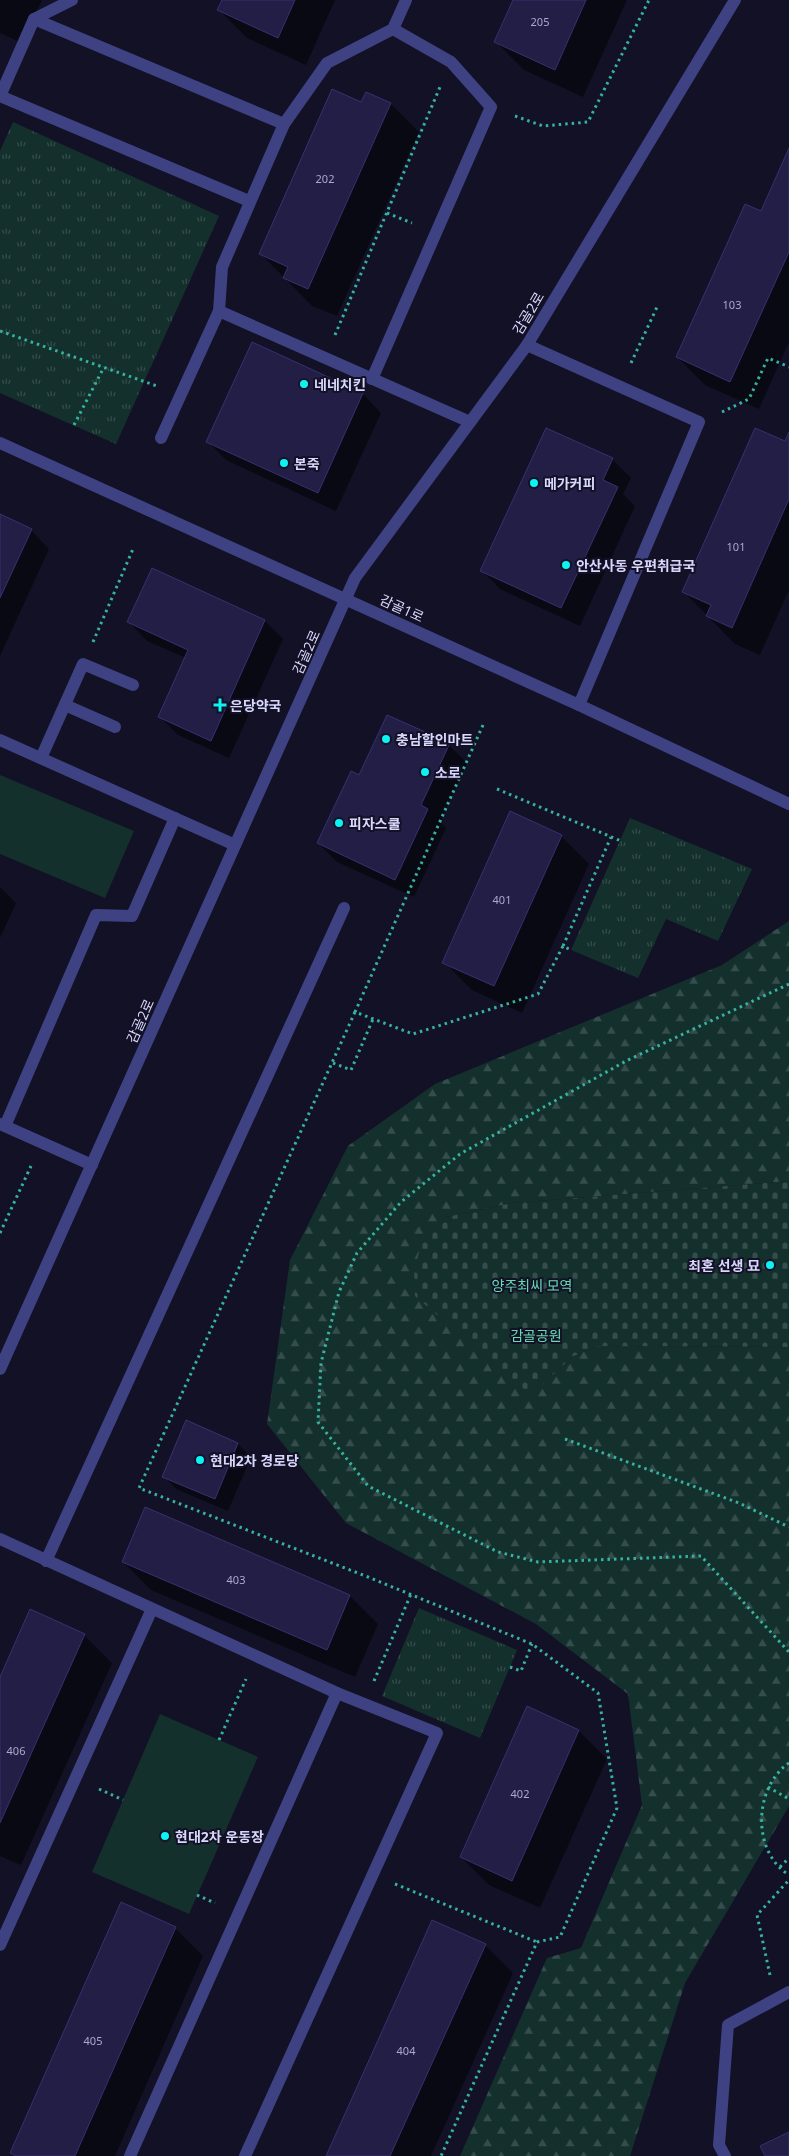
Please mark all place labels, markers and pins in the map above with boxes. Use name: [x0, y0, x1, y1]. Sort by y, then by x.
place label: 네네치킨: [314, 375, 366, 394]
marker: 네네치킨: [298, 378, 310, 390]
place label: 본죽: [294, 454, 320, 473]
marker: 본죽: [278, 457, 290, 469]
place label: 메가커피: [544, 474, 596, 493]
marker: 메가커피: [528, 477, 540, 489]
place label: 안산사동 우편취급국: [576, 556, 696, 575]
marker: 안산사동 우편취급국: [560, 559, 572, 571]
place label: 은당약국: [230, 696, 282, 715]
marker: 은당약국: [214, 699, 226, 711]
place label: 충남할인마트: [396, 730, 473, 749]
marker: 충남할인마트: [380, 733, 392, 745]
place label: 소로: [435, 763, 461, 782]
marker: 소로: [419, 766, 431, 778]
place label: 피자스쿨: [349, 814, 401, 833]
marker: 피자스쿨: [333, 817, 345, 829]
place label: 최혼 선생 묘: [688, 1256, 760, 1275]
marker: 최혼 선생 묘: [764, 1259, 776, 1271]
place label: 현대2차 경로당: [210, 1451, 299, 1470]
marker: 현대2차 경로당: [194, 1454, 206, 1466]
place label: 현대2차 운동장: [175, 1827, 264, 1846]
marker: 현대2차 운동장: [159, 1830, 171, 1842]

